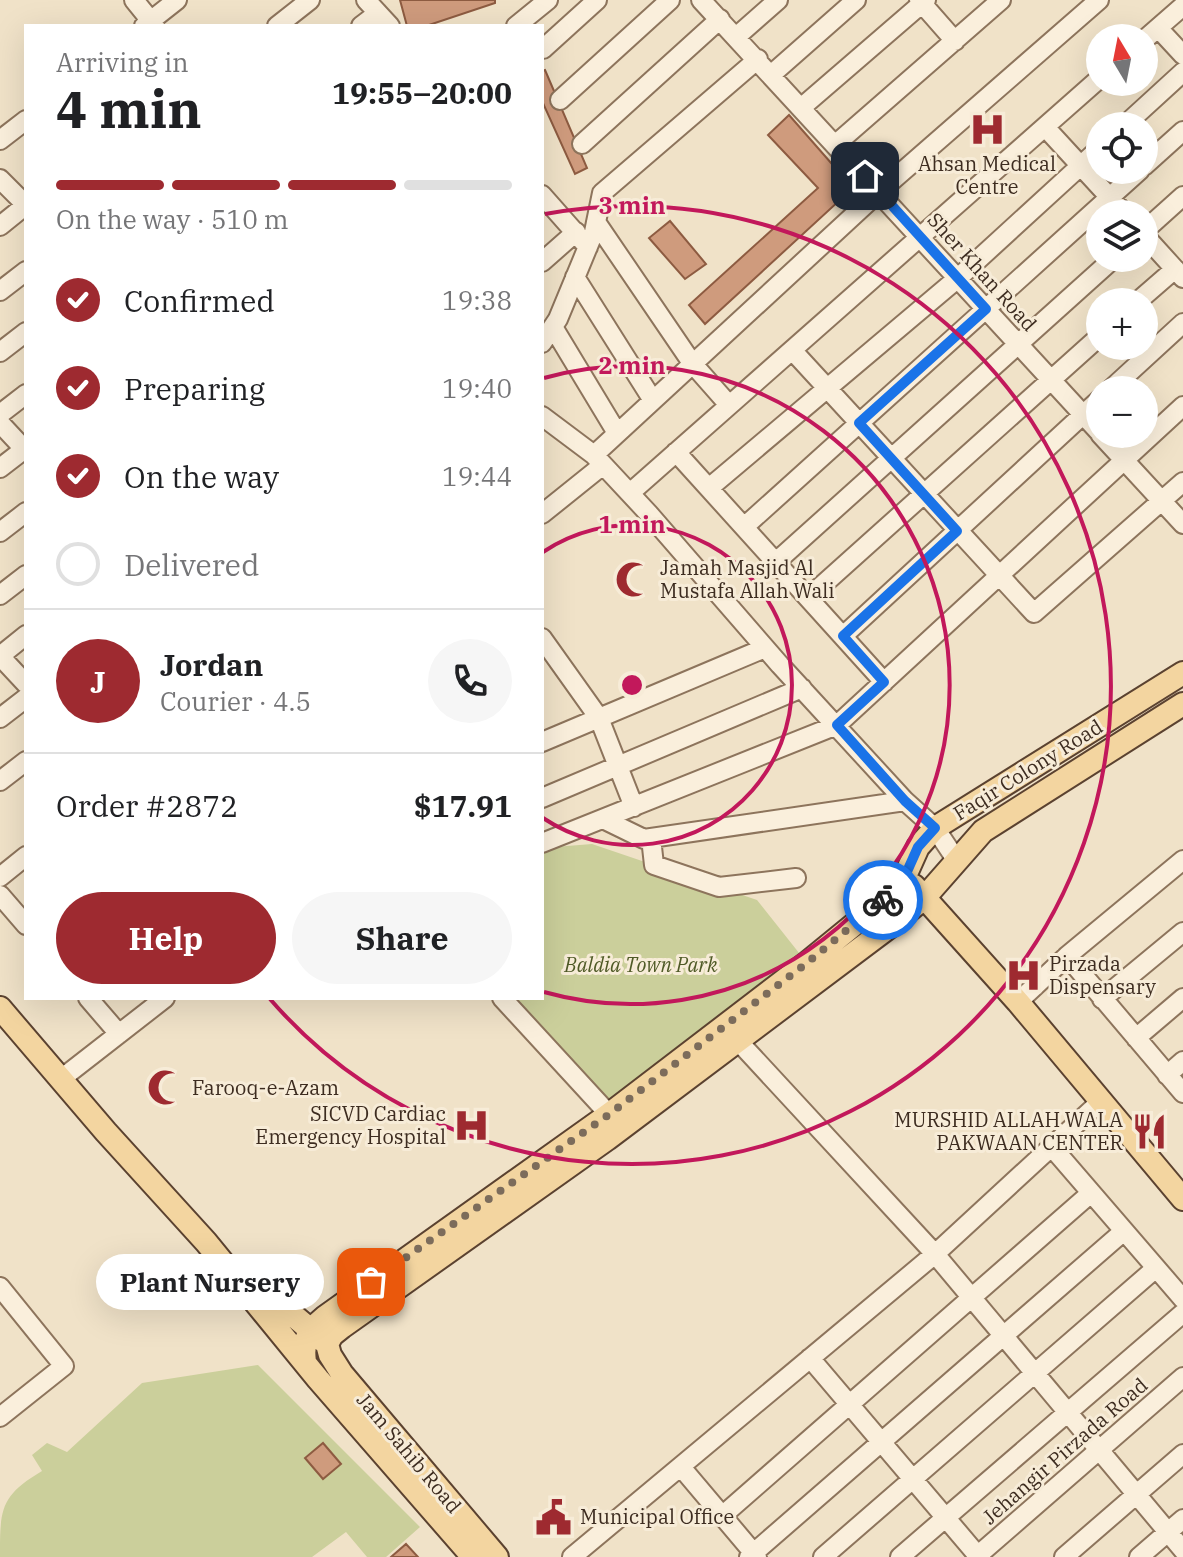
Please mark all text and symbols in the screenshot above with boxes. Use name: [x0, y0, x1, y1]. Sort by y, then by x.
north arrow: [1086, 24, 1158, 96]
map controls: [1086, 24, 1158, 448]
text: Arriving in: [56, 45, 189, 79]
text: 19:55–20:00: [332, 73, 512, 112]
text: 4 min: [56, 75, 202, 142]
hospital icon: Ahsan Medical Centre: [968, 110, 1006, 148]
button: locate: [1086, 112, 1158, 184]
pin: [831, 142, 899, 210]
place label: Ahsan Medical Centre: [918, 150, 1056, 200]
icon: home: [843, 154, 887, 198]
text: 3 min: [598, 189, 666, 221]
button: layers: [1086, 200, 1158, 272]
text: On the way · 510 m: [56, 202, 289, 236]
street label: Sher Khan Road: [922, 206, 1043, 337]
icon: check: [56, 278, 100, 322]
text: Confirmed: [124, 281, 275, 320]
text: 19:38: [442, 283, 512, 317]
button: +: [1086, 288, 1158, 360]
text: 2 min: [598, 349, 666, 381]
icon: check: [56, 366, 100, 410]
text: Preparing: [124, 369, 265, 408]
text: 19:40: [442, 371, 512, 405]
button: −: [1086, 376, 1158, 448]
icon: check: [56, 454, 100, 498]
text: On the way: [124, 457, 279, 496]
text: 19:44: [442, 459, 512, 493]
text: 1 min: [598, 508, 666, 540]
text: Delivered: [124, 545, 259, 584]
place label: Jamah Masjid Al Mustafa Allah Wali: [660, 554, 835, 604]
mosque icon: Jamah Masjid Al Mustafa Allah Wali: [615, 561, 653, 599]
button: phone: [428, 639, 512, 723]
text: Jordan: [160, 645, 263, 684]
text: J: [90, 662, 106, 701]
centre of rings: [618, 671, 646, 699]
text: Courier · 4.5: [160, 684, 311, 718]
street label: Faqir Colony Road: [948, 713, 1108, 826]
text: Order #2872: [56, 786, 238, 825]
text: $17.91: [414, 786, 512, 825]
courier: [843, 860, 923, 940]
icon: bike: [861, 878, 905, 922]
button: Help: [56, 892, 276, 984]
button: Share: [292, 892, 512, 984]
place label: Pirzada Dispensary: [1049, 950, 1156, 1000]
park label: Baldia Town Park: [563, 951, 718, 978]
hospital icon: Pirzada Dispensary: [1004, 956, 1042, 994]
mosque icon: Farooq-e-Azam: [147, 1069, 185, 1107]
place label: Farooq-e-Azam: [192, 1074, 339, 1101]
place label: SICVD Cardiac Emergency Hospital: [255, 1100, 446, 1150]
hospital icon: SICVD Cardiac Emergency Hospital: [453, 1106, 491, 1144]
place label: MURSHID ALLAH WALA PAKWAAN CENTER: [894, 1106, 1124, 1156]
restaurant icon: MURSHID ALLAH WALA PAKWAAN CENTER: [1130, 1113, 1168, 1151]
pin: [337, 1248, 405, 1316]
callout: Plant Nursery: [95, 1254, 323, 1310]
icon: bag: [349, 1260, 393, 1304]
text: Plant Nursery: [120, 1265, 300, 1299]
street label: Jehangir Pirzada Road: [976, 1371, 1153, 1530]
street label: Jam Sahib Road: [351, 1387, 468, 1519]
public building icon: Municipal Office: [535, 1498, 573, 1536]
place label: Municipal Office: [580, 1503, 734, 1530]

